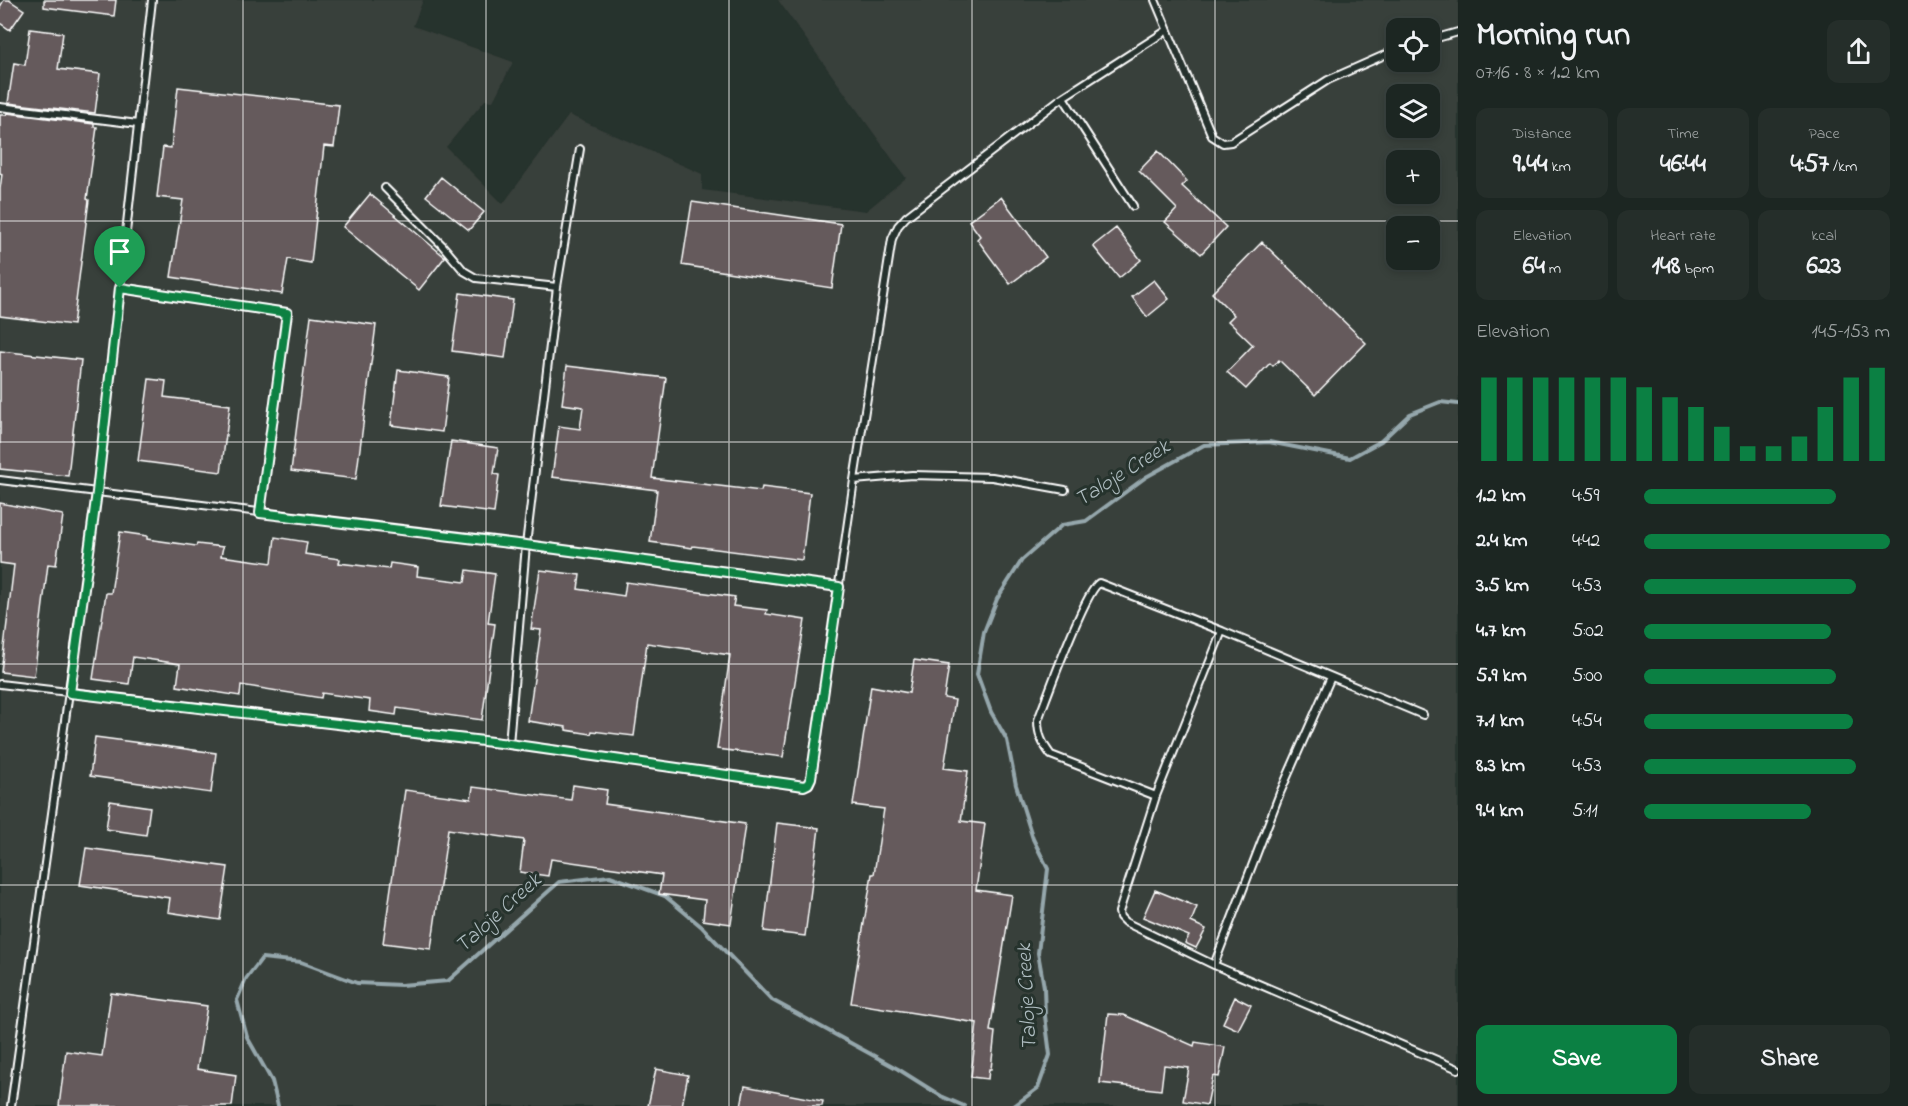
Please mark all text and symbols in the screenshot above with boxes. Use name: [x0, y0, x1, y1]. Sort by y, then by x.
text: Morning run: [1476, 12, 1630, 60]
map controls: [1386, 18, 1440, 270]
button: locate: [1386, 18, 1440, 72]
button: share: [1827, 20, 1890, 83]
text: 07:16 · 8 × 1.2 km: [1476, 59, 1600, 88]
button: layers: [1386, 84, 1440, 138]
text: Distance: [1513, 122, 1571, 146]
text: Time: [1667, 122, 1699, 146]
text: Pace: [1808, 122, 1840, 146]
text: 9.44: [1513, 146, 1548, 184]
text: 46:44: [1660, 146, 1706, 184]
text: 4:57: [1791, 146, 1829, 184]
button: +: [1386, 150, 1440, 204]
text: km: [1548, 155, 1571, 179]
text: /km: [1829, 155, 1857, 179]
button: −: [1386, 216, 1440, 270]
text: Elevation: [1513, 224, 1571, 248]
text: Heart rate: [1650, 224, 1716, 248]
text: kcal: [1811, 224, 1837, 248]
pin: [94, 226, 145, 288]
icon: arrive: [103, 235, 136, 268]
text: 64: [1523, 248, 1545, 286]
text: 148: [1652, 248, 1681, 286]
text: 623: [1806, 248, 1842, 286]
text: m: [1545, 257, 1561, 281]
text: bpm: [1681, 257, 1714, 281]
text: Elevation: [1476, 318, 1550, 347]
text: 145–153 m: [1812, 318, 1890, 347]
water label: Taloje Creek: [1069, 431, 1178, 516]
text: 1.2 km: [1476, 482, 1526, 511]
text: 4:59: [1572, 482, 1599, 511]
text: 2.4 km: [1476, 527, 1528, 556]
text: 4:42: [1572, 527, 1600, 556]
text: 3.5 km: [1476, 572, 1529, 601]
text: 4:53: [1572, 572, 1602, 601]
text: 4.7 km: [1476, 617, 1526, 646]
text: 5:02: [1572, 617, 1604, 646]
text: 5.9 km: [1476, 662, 1527, 691]
text: 5:00: [1572, 662, 1602, 691]
text: 7.1 km: [1476, 707, 1524, 736]
text: 4:54: [1572, 707, 1602, 736]
text: 8.3 km: [1476, 752, 1525, 781]
text: 4:53: [1572, 752, 1602, 781]
text: 9.4 km: [1476, 797, 1524, 826]
text: 5:11: [1572, 797, 1598, 826]
water label: Taloje Creek: [448, 865, 551, 962]
water label: Taloje Creek: [1009, 941, 1047, 1051]
button: Save: [1476, 1025, 1677, 1094]
button: Share: [1689, 1025, 1890, 1094]

